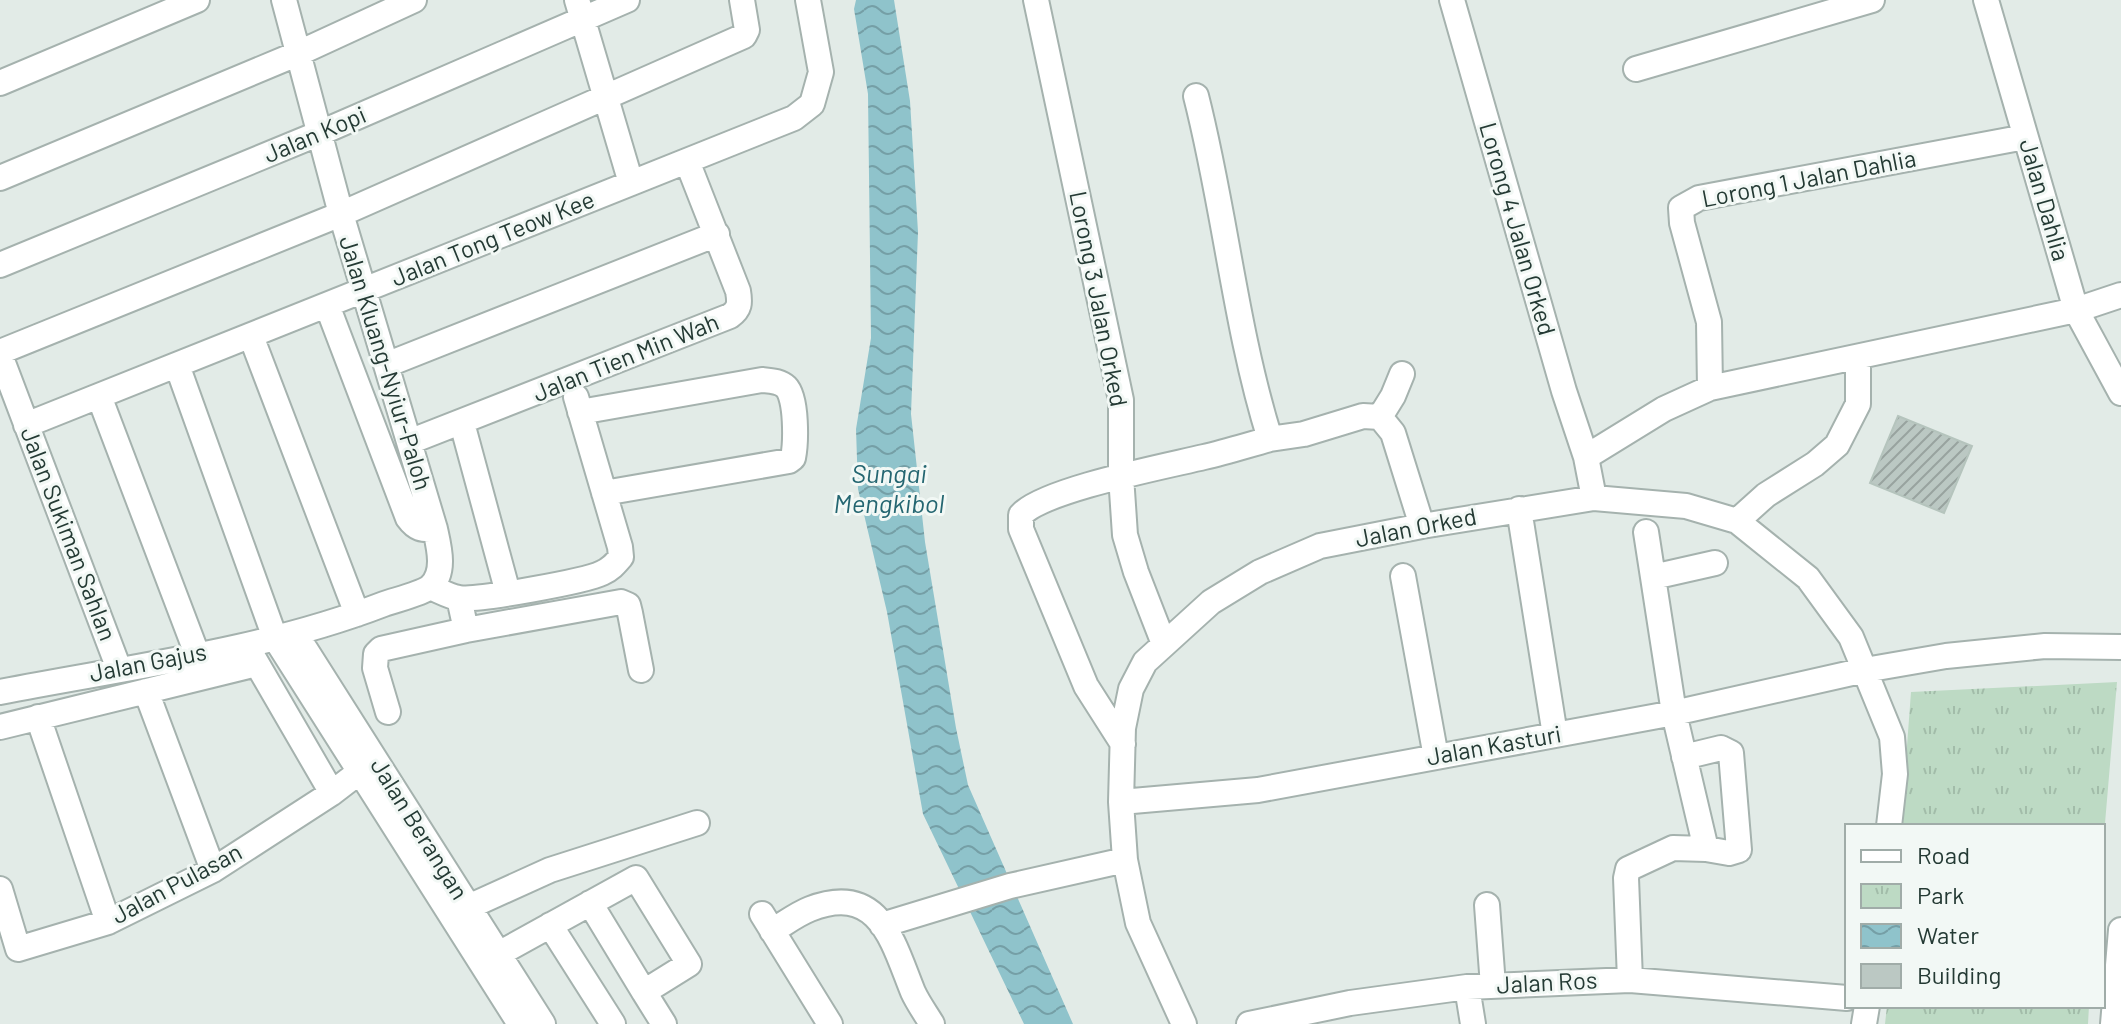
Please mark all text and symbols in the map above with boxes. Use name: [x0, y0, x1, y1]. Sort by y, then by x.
street label: Jalan Kopi: [259, 99, 370, 168]
street label: Lorong 4 Jalan Orked: [1474, 119, 1563, 338]
street label: Jalan Dahlia: [2014, 135, 2077, 264]
street label: Lorong 1 Jalan Dahlia: [1699, 143, 1918, 213]
street label: Jalan Tong Teow Kee: [387, 184, 598, 292]
street label: Lorong 3 Jalan Orked: [1064, 189, 1135, 409]
street label: Jalan Kluang-Nyiur-Paloh: [334, 232, 439, 493]
street label: Jalan Tien Min Wah: [528, 306, 723, 407]
street label: Jalan Sukiman Sahlan: [15, 423, 124, 644]
water label: Sungai Mengkibol: [834, 457, 945, 518]
street label: Jalan Orked: [1353, 501, 1479, 552]
street label: Jalan Gajus: [87, 636, 209, 687]
street label: Jalan Kasturi: [1424, 718, 1563, 771]
street label: Jalan Berangan: [365, 752, 475, 904]
legend: [1845, 824, 2105, 1008]
street label: Jalan Pulasan: [106, 836, 246, 929]
text: Road: [1917, 840, 1970, 869]
text: Park: [1917, 880, 1964, 909]
text: Water: [1917, 920, 1979, 949]
text: Building: [1917, 960, 2001, 989]
street label: Jalan Ros: [1496, 964, 1598, 999]

